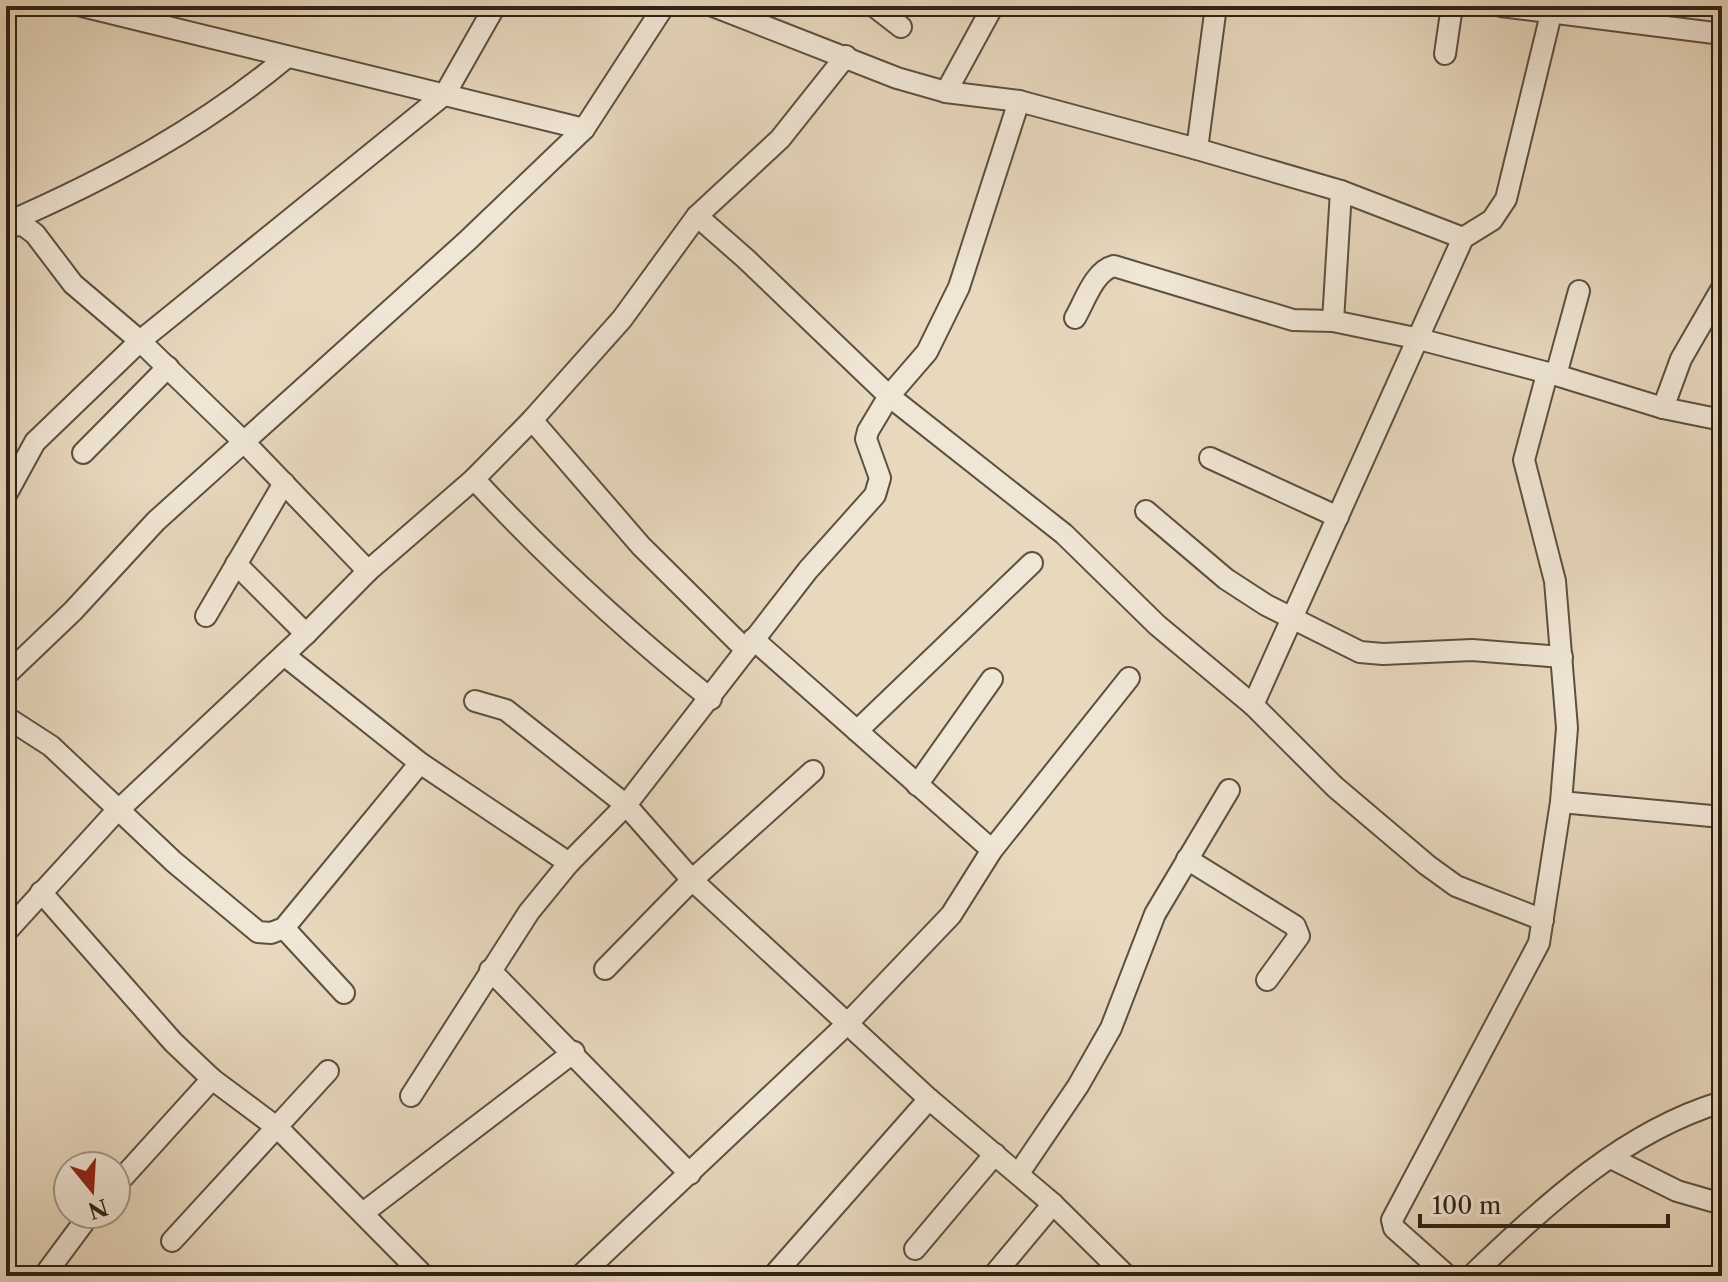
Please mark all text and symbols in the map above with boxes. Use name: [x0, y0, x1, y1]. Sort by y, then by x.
north arrow: [52, 1150, 132, 1230]
scale bar: [1420, 1178, 1668, 1228]
text: 100 m: [1432, 1191, 1501, 1220]
text: N: [85, 1193, 111, 1224]

